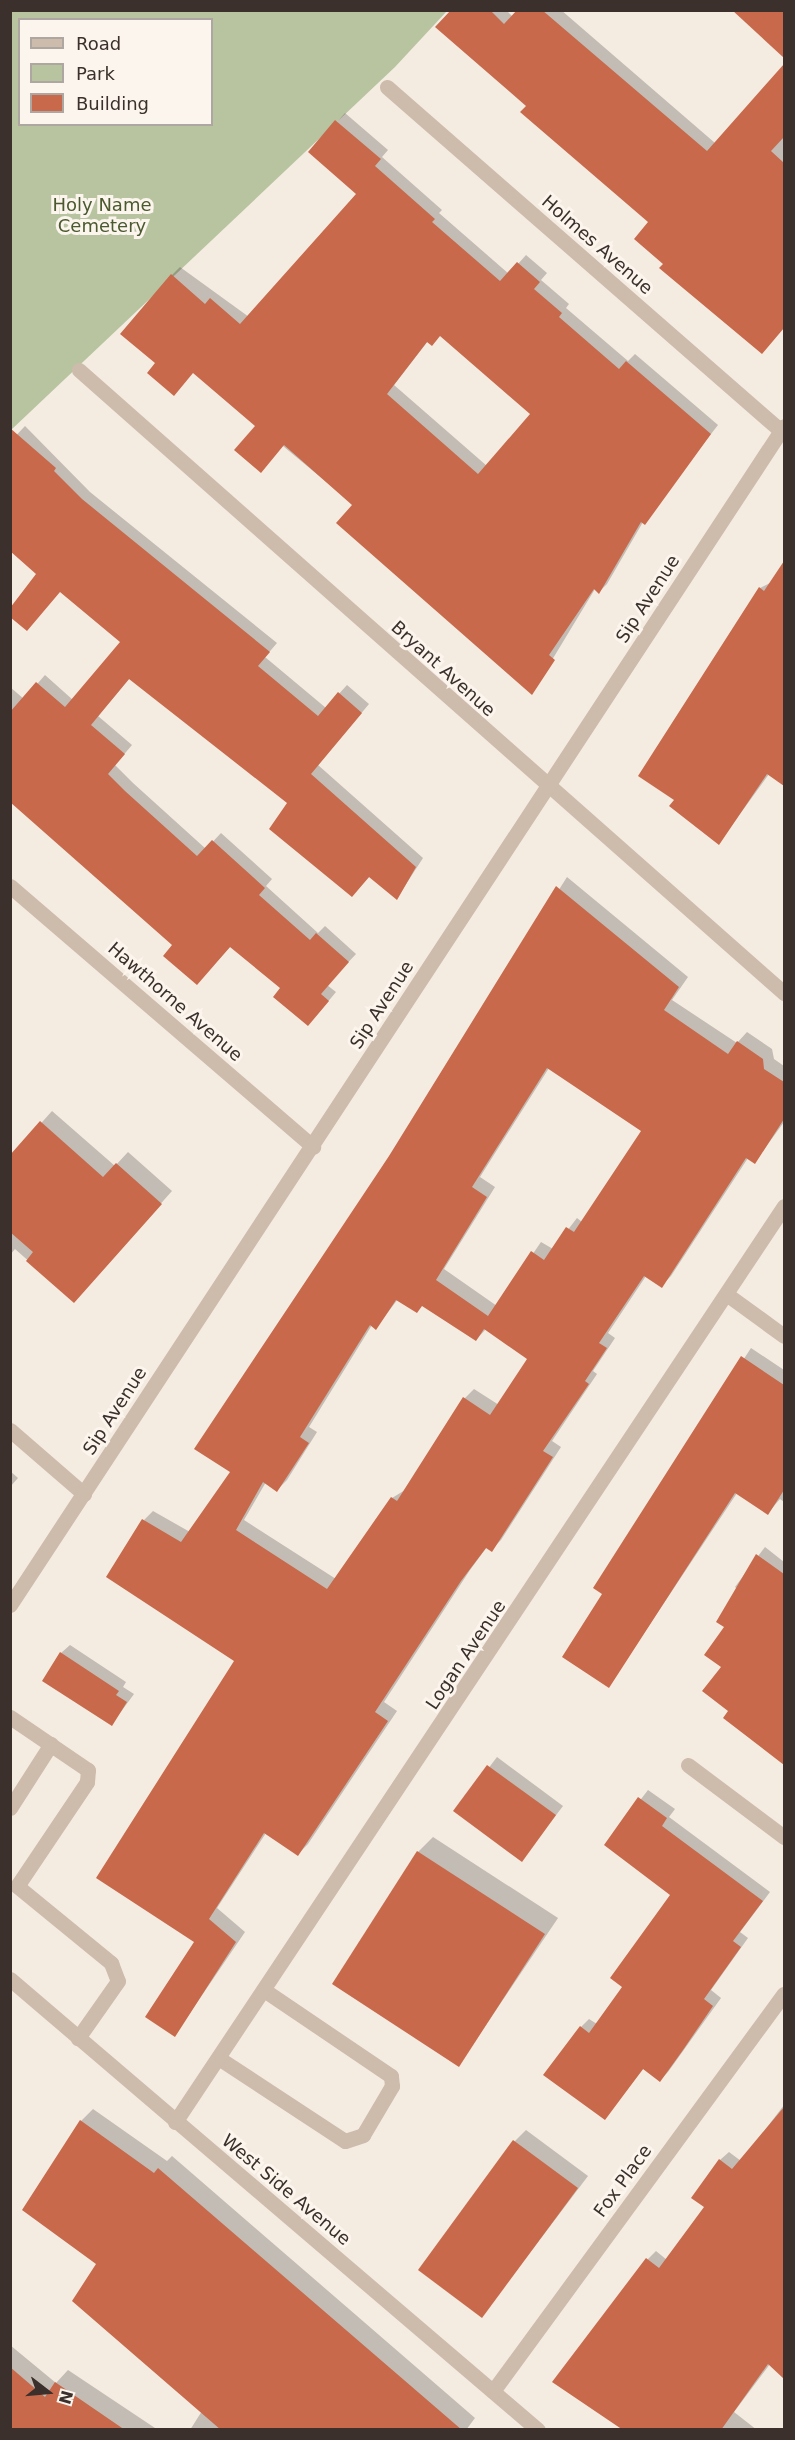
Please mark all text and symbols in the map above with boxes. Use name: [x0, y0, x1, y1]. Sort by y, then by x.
legend: [18, 18, 213, 126]
text: Road: [76, 33, 121, 54]
text: Park: [76, 63, 115, 84]
text: Building: [76, 93, 149, 114]
street label: Holmes Avenue: [537, 191, 657, 299]
park label: Holy Name Cemetery: [52, 195, 152, 238]
street label: Sip Avenue: [612, 551, 684, 647]
street label: Bryant Avenue: [387, 617, 499, 721]
street label: Hawthorne Avenue: [103, 938, 247, 1066]
street label: Sip Avenue: [346, 957, 418, 1053]
street label: Sip Avenue: [79, 1363, 151, 1459]
street label: Logan Avenue: [421, 1596, 511, 1714]
street label: West Side Avenue: [217, 2130, 355, 2250]
street label: Fox Place: [589, 2141, 657, 2221]
north arrow: [18, 2362, 78, 2422]
text: N: [55, 2388, 77, 2406]

